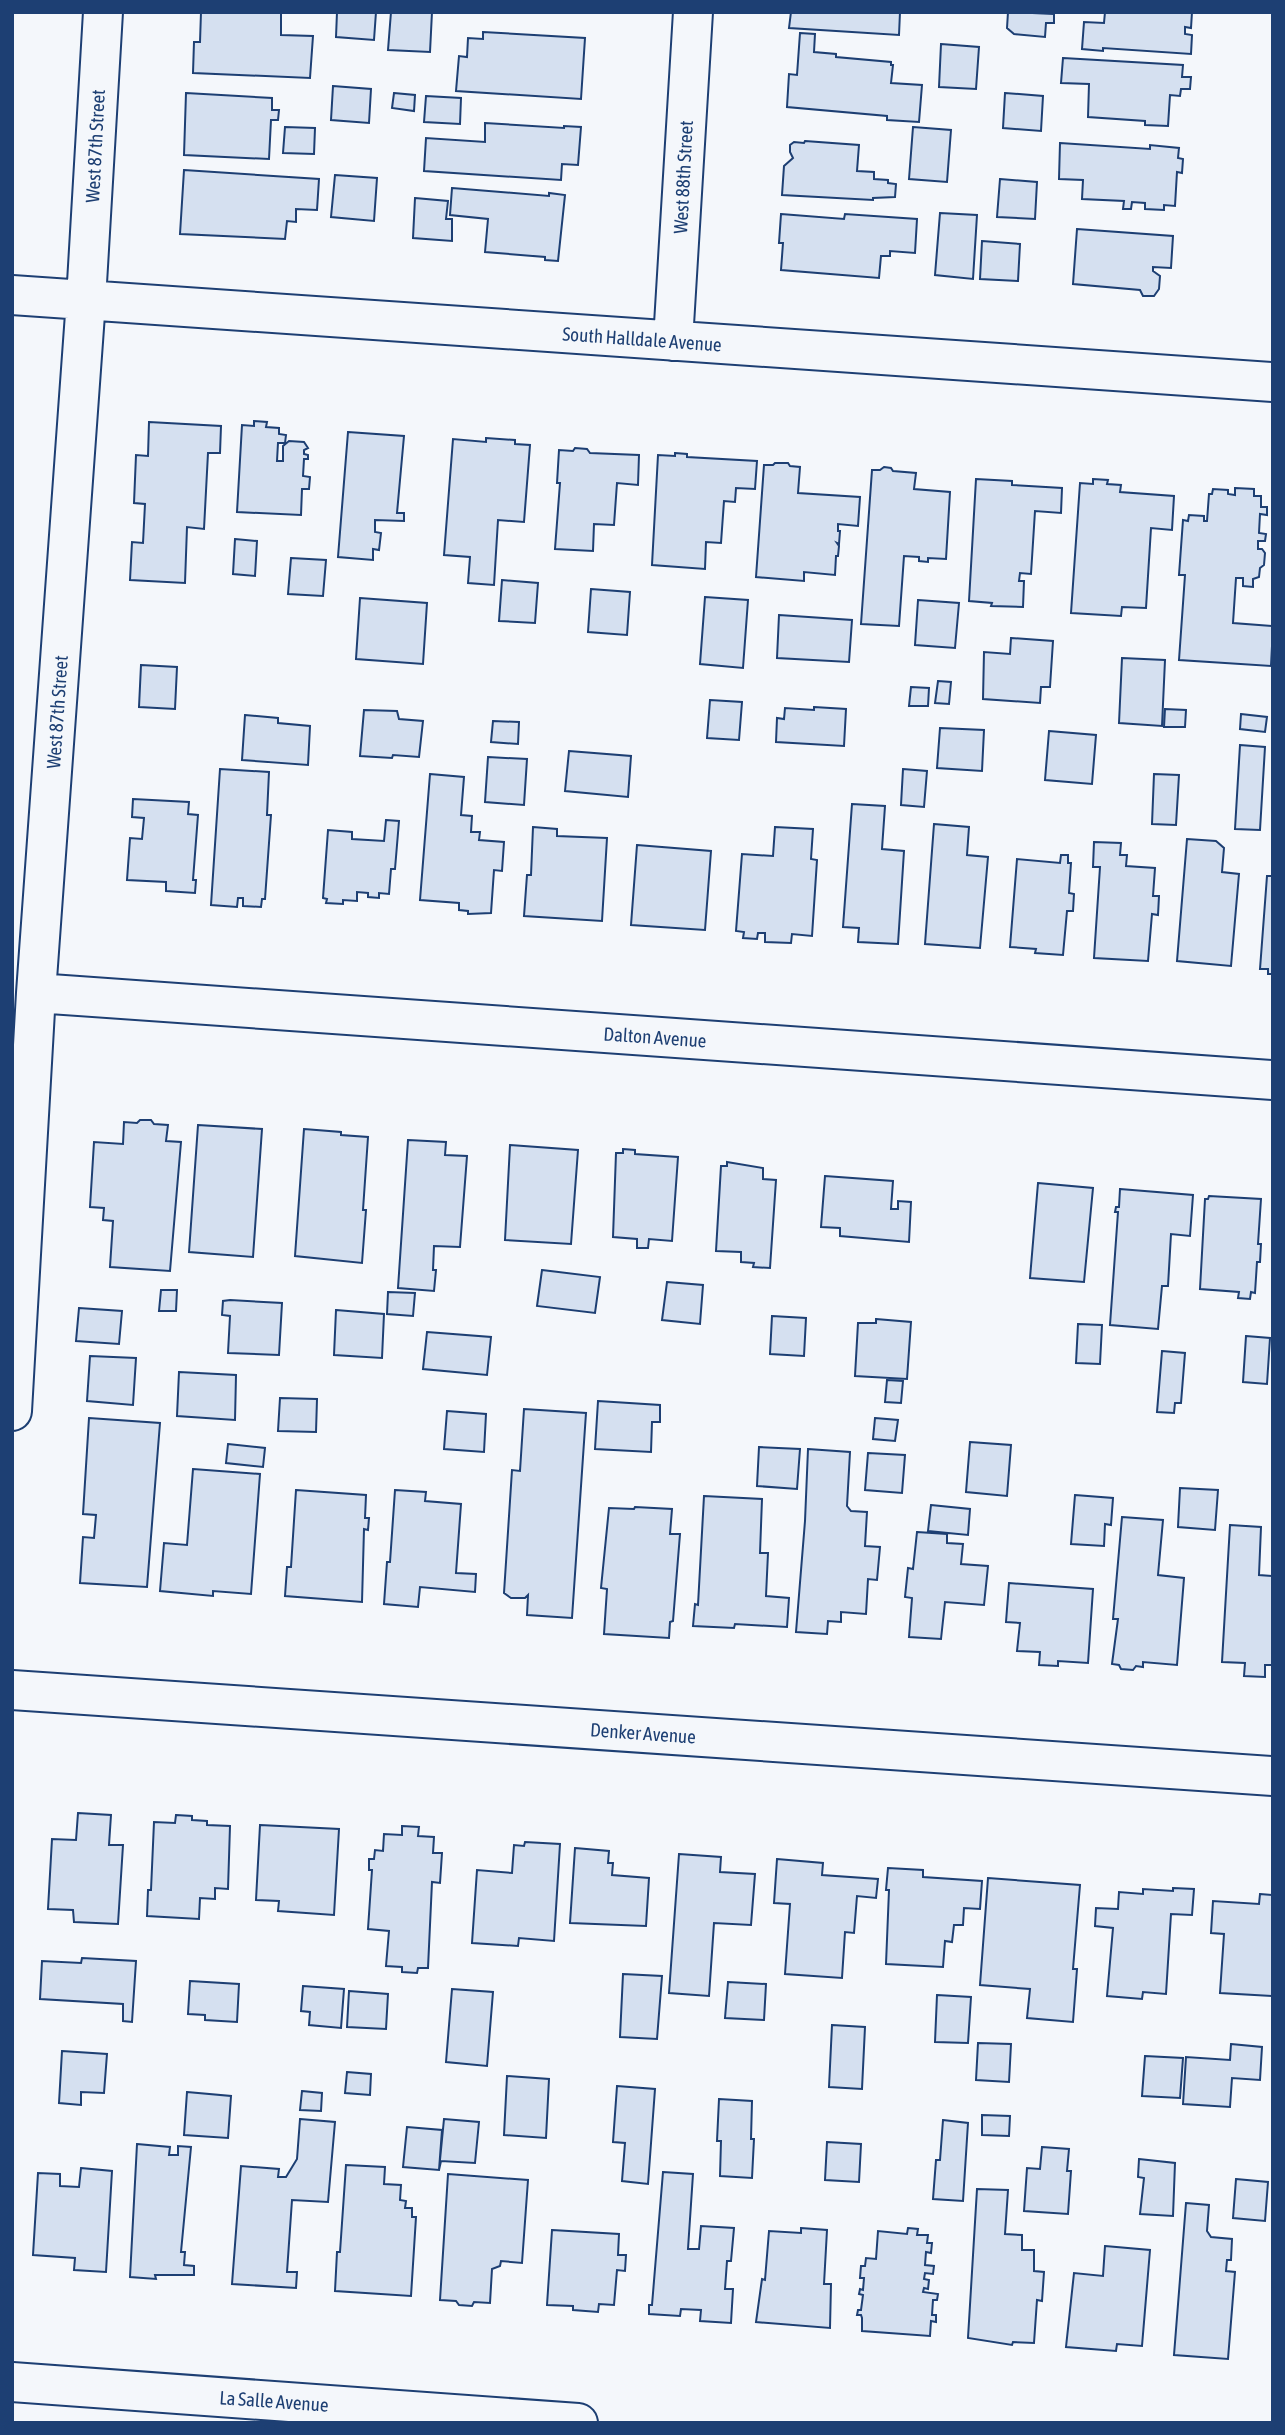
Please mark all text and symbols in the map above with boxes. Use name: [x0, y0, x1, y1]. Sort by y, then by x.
street label: West 87th Street: [81, 89, 109, 203]
street label: West 88th Street: [669, 120, 697, 234]
street label: South Halldale Avenue: [562, 322, 722, 356]
street label: West 87th Street: [42, 655, 72, 769]
street label: Dalton Avenue: [603, 1022, 707, 1052]
street label: Denker Avenue: [589, 1718, 697, 1748]
street label: La Salle Avenue: [219, 2386, 329, 2416]

